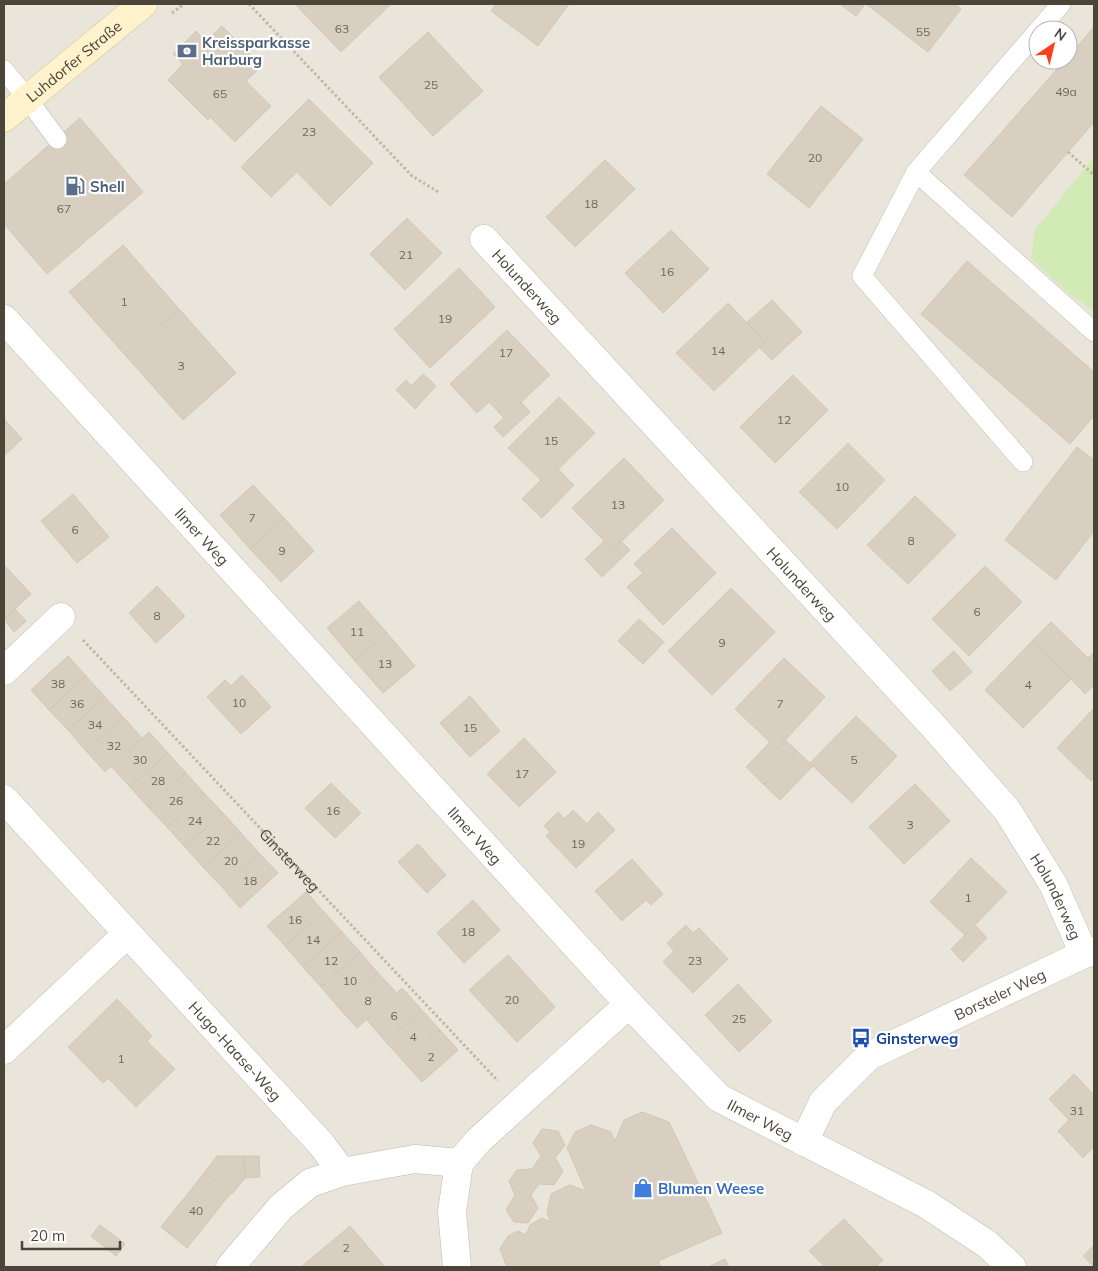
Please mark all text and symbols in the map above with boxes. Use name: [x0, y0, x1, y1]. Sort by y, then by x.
street label: Luhdorfer Straße: [22, 16, 125, 106]
north arrow: [1028, 20, 1078, 70]
house number: 63: [335, 21, 349, 36]
house number: 55: [916, 24, 930, 39]
text: N: [1051, 24, 1070, 45]
place label: Kreissparkasse Harburg: [202, 33, 310, 69]
bank icon: Kreissparkasse Harburg: [176, 40, 198, 62]
house number: 25: [424, 77, 438, 92]
house number: 49a: [1055, 84, 1077, 99]
house number: 65: [213, 86, 227, 101]
house number: 23: [302, 124, 316, 139]
house number: 20: [808, 150, 822, 165]
fuel station icon: Shell: [64, 175, 86, 197]
place label: Shell: [90, 177, 125, 196]
house number: 18: [584, 196, 598, 211]
house number: 67: [57, 201, 71, 216]
street label: Holunderweg: [488, 245, 566, 327]
house number: 21: [399, 247, 413, 262]
house number: 16: [660, 264, 674, 279]
house number: 1: [120, 294, 128, 309]
house number: 19: [438, 311, 452, 326]
house number: 14: [711, 343, 725, 358]
house number: 17: [499, 345, 513, 360]
house number: 3: [177, 358, 185, 373]
house number: 12: [777, 412, 791, 427]
house number: 15: [544, 433, 558, 448]
house number: 10: [835, 479, 849, 494]
house number: 13: [611, 497, 625, 512]
street label: Ilmer Weg: [171, 503, 233, 569]
house number: 7: [248, 510, 256, 525]
house number: 6: [71, 522, 79, 537]
house number: 8: [907, 533, 915, 548]
house number: 9: [278, 543, 286, 558]
street label: Holunderweg: [763, 543, 841, 625]
house number: 6: [973, 604, 981, 619]
house number: 8: [153, 608, 161, 623]
house number: 11: [350, 624, 364, 639]
house number: 9: [718, 635, 726, 650]
house number: 13: [378, 656, 392, 671]
house number: 38: [51, 676, 65, 691]
house number: 4: [1024, 677, 1032, 692]
house number: 10: [232, 695, 246, 710]
house number: 36: [70, 696, 84, 711]
house number: 7: [776, 696, 784, 711]
house number: 34: [88, 717, 102, 732]
house number: 15: [463, 720, 477, 735]
house number: 32: [107, 738, 121, 753]
house number: 30: [133, 752, 147, 767]
house number: 5: [850, 752, 858, 767]
house number: 17: [515, 766, 529, 781]
house number: 28: [151, 773, 165, 788]
house number: 26: [169, 793, 183, 808]
house number: 16: [326, 803, 340, 818]
street label: Ilmer Weg: [444, 803, 506, 868]
house number: 24: [188, 813, 202, 828]
house number: 3: [906, 817, 914, 832]
street label: Ginsterweg: [256, 824, 324, 896]
house number: 22: [206, 833, 220, 848]
house number: 19: [571, 836, 585, 851]
street label: Holunderweg: [1027, 850, 1086, 942]
house number: 20: [224, 853, 238, 868]
house number: 18: [243, 873, 257, 888]
house number: 1: [964, 890, 972, 905]
house number: 16: [288, 912, 302, 927]
house number: 18: [461, 924, 475, 939]
house number: 14: [306, 932, 320, 947]
house number: 12: [324, 953, 338, 968]
house number: 23: [688, 953, 702, 968]
street label: Borsteler Weg: [951, 964, 1049, 1024]
house number: 10: [343, 973, 357, 988]
house number: 20: [505, 992, 519, 1007]
house number: 8: [364, 993, 372, 1008]
street label: Hugo-Haase-Weg: [185, 997, 286, 1105]
house number: 6: [390, 1008, 398, 1023]
house number: 25: [732, 1011, 746, 1026]
bus stop icon: Ginsterweg: [850, 1027, 872, 1049]
house number: 4: [409, 1029, 417, 1044]
place label: Ginsterweg: [876, 1029, 958, 1048]
house number: 2: [427, 1049, 435, 1064]
house number: 1: [117, 1051, 125, 1066]
street label: Ilmer Weg: [724, 1095, 796, 1144]
house number: 31: [1070, 1103, 1084, 1118]
shop icon: Blumen Weese: [632, 1177, 654, 1199]
place label: Blumen Weese: [658, 1179, 764, 1198]
house number: 40: [189, 1203, 203, 1218]
scale bar: [22, 1218, 120, 1250]
text: 20 m: [30, 1226, 65, 1245]
house number: 2: [342, 1240, 350, 1255]

